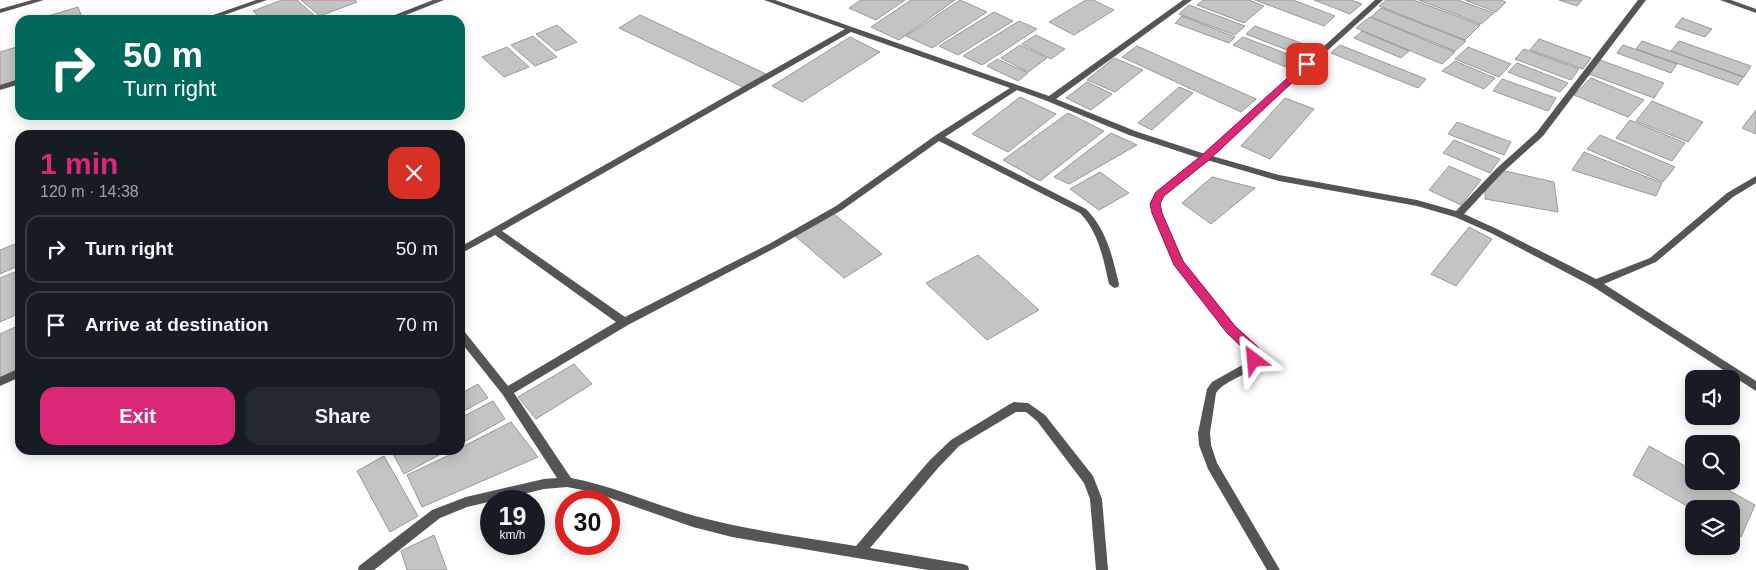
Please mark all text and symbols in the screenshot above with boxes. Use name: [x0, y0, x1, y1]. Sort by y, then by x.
icon: right: [40, 35, 105, 100]
text: 50 m: [123, 35, 203, 74]
pin: [1286, 43, 1328, 85]
icon: arrive: [1293, 50, 1321, 78]
text: Turn right: [123, 76, 216, 101]
text: 1 min: [40, 147, 118, 180]
button: close: [388, 147, 440, 199]
text: 120 m · 14:38: [40, 183, 139, 200]
icon: right: [42, 235, 70, 263]
text: Turn right: [85, 238, 173, 259]
text: 50 m: [396, 238, 438, 259]
icon: arrive: [42, 311, 70, 339]
text: Arrive at destination: [85, 314, 269, 335]
text: 70 m: [396, 314, 438, 335]
position arrow: [1227, 333, 1279, 385]
map controls: [1685, 370, 1740, 555]
button: sound: [1685, 370, 1740, 425]
button: Exit: [40, 387, 235, 445]
button: Share: [245, 387, 440, 445]
button: search: [1685, 435, 1740, 490]
speed limit sign: 30: [555, 490, 620, 555]
button: layers: [1685, 500, 1740, 555]
text: 19: [499, 502, 526, 530]
text: km/h: [499, 528, 526, 542]

